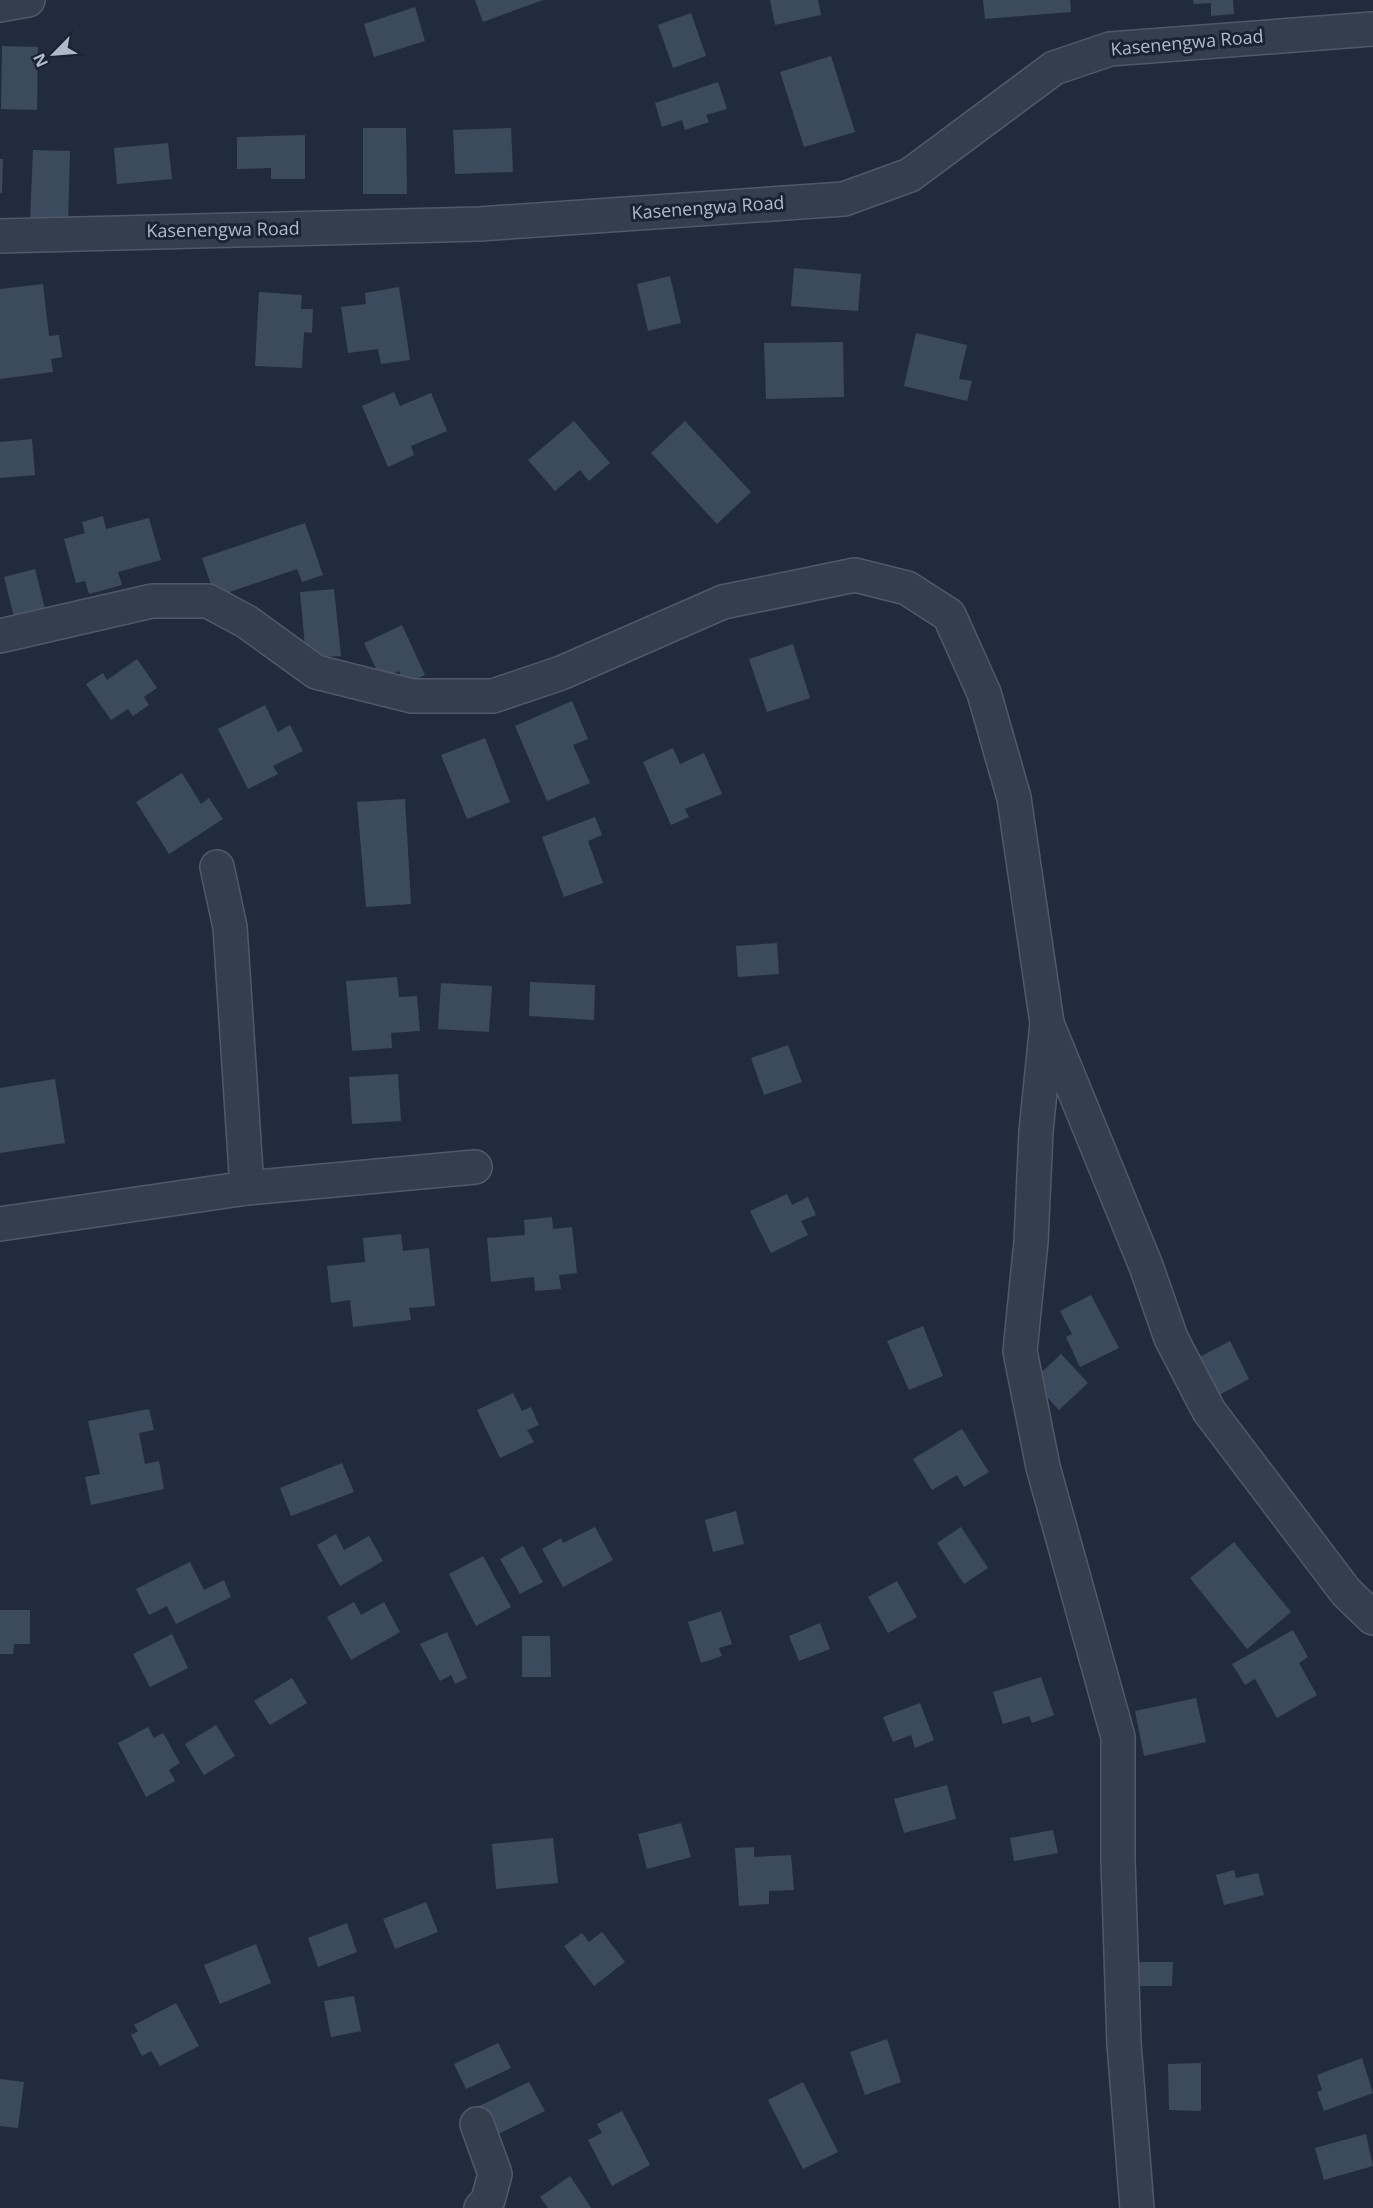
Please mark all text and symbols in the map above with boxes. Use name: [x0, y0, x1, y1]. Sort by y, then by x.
street label: Kasenengwa Road: [1110, 23, 1264, 61]
north arrow: [24, 24, 84, 84]
text: N: [28, 50, 53, 71]
street label: Kasenengwa Road: [631, 190, 785, 224]
street label: Kasenengwa Road: [146, 216, 300, 242]

